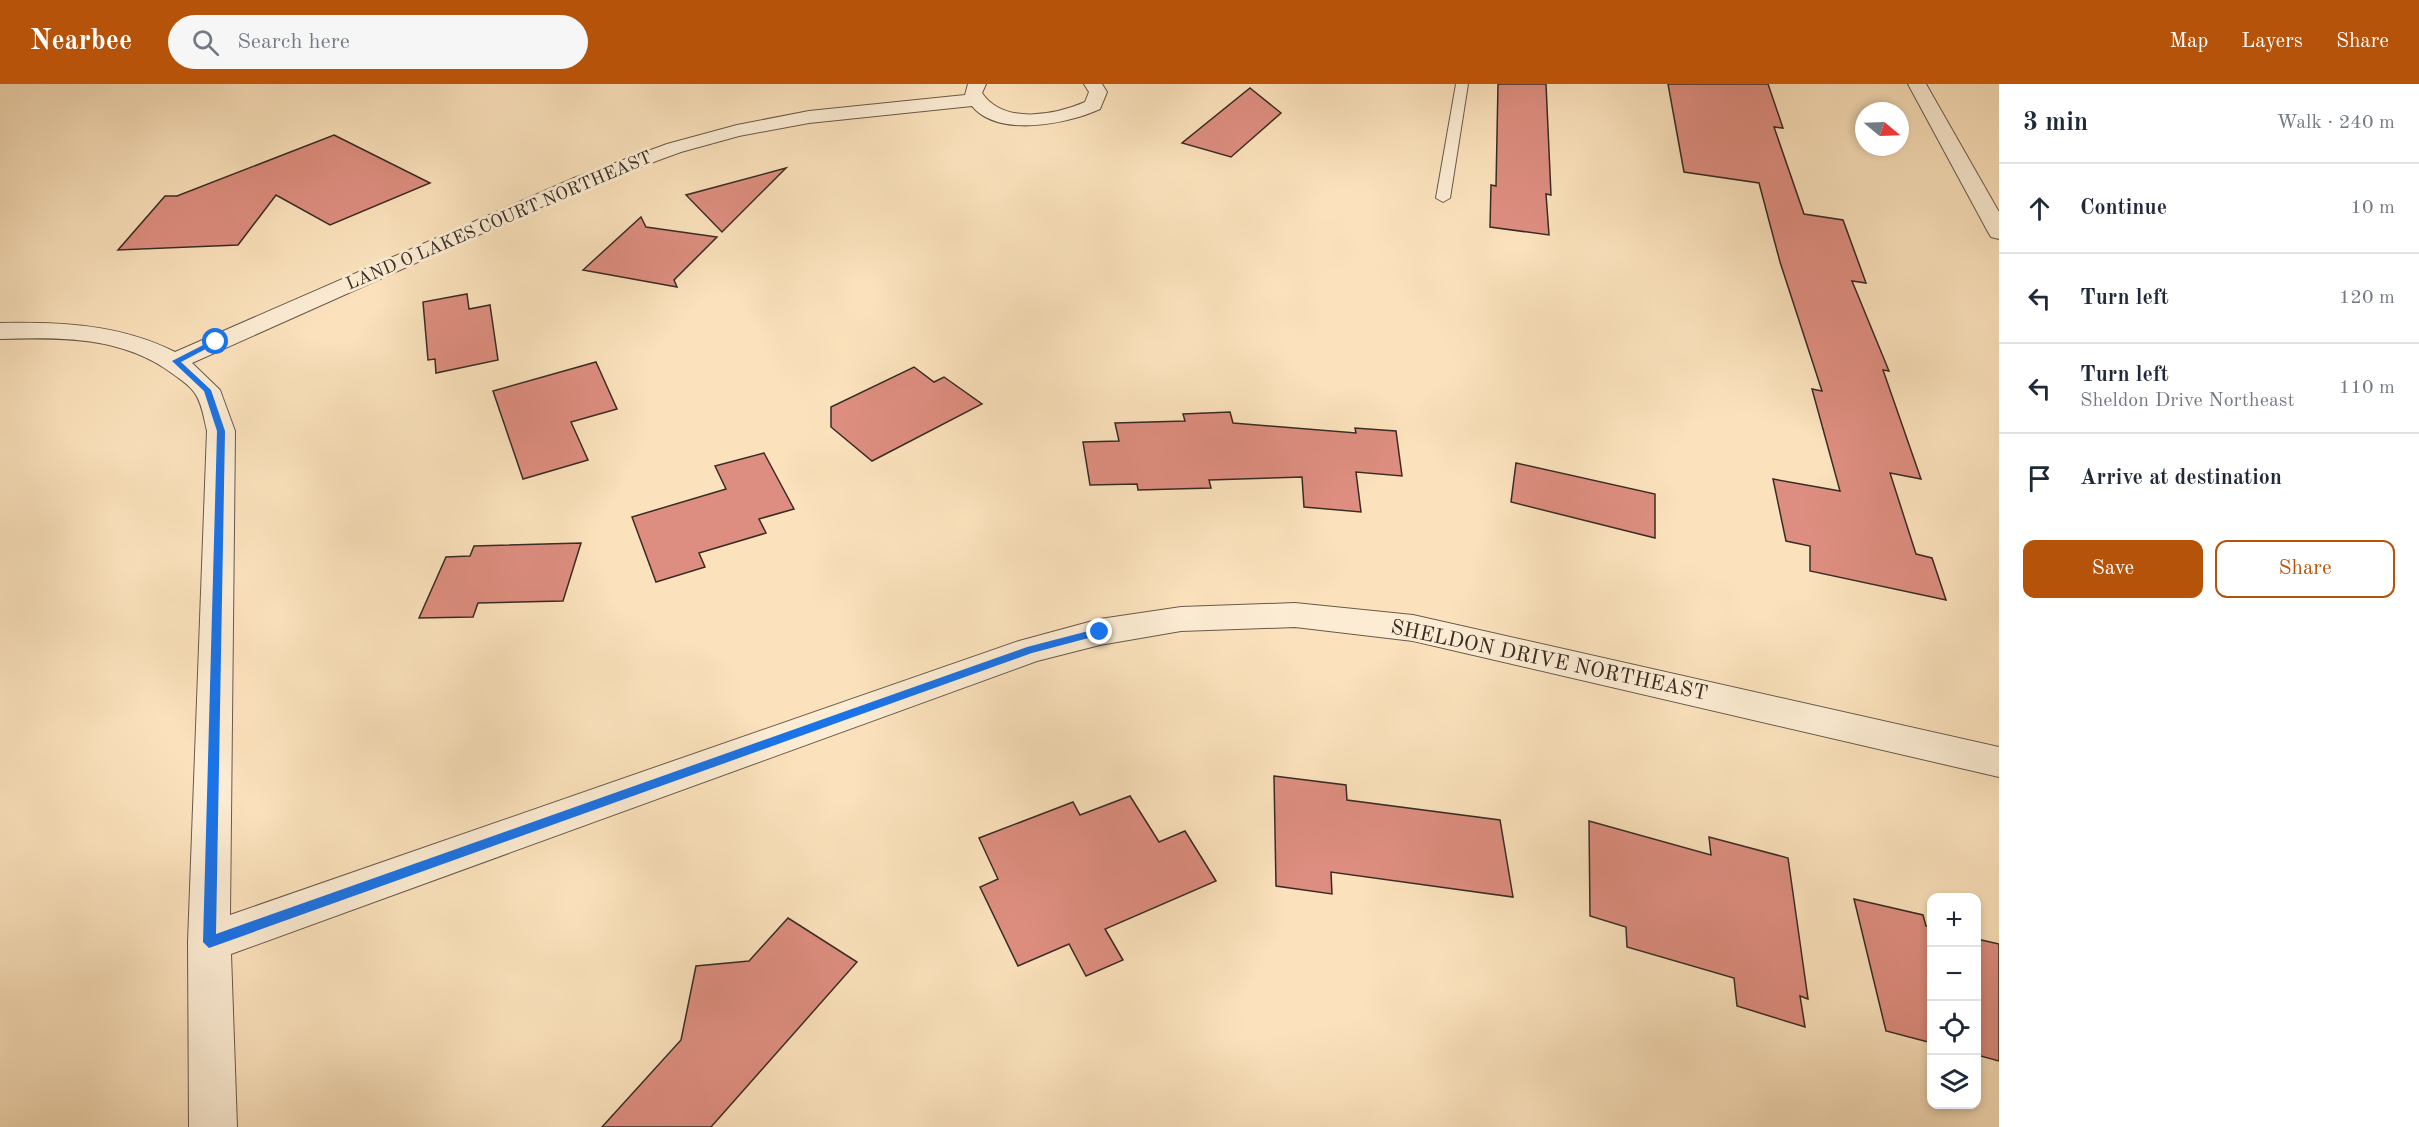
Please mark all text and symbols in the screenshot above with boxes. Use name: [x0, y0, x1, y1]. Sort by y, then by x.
search box: [168, 15, 588, 69]
icon: search: [189, 26, 222, 59]
text: Nearbee: [30, 28, 132, 56]
text: Search here: [237, 31, 350, 53]
text: Map: [2169, 31, 2208, 52]
text: Layers: [2241, 31, 2303, 52]
text: Share: [2336, 31, 2389, 52]
north arrow: [1855, 102, 1909, 156]
text: 3 min: [2023, 110, 2088, 136]
text: Walk · 240 m: [2276, 113, 2395, 133]
street label: LAND O LAKES COURT NORTHEAST: [344, 148, 654, 294]
icon: ahead: [2023, 192, 2056, 225]
text: Continue: [2080, 197, 2167, 219]
text: 10 m: [2350, 198, 2395, 218]
icon: left: [2023, 282, 2056, 315]
text: Turn left: [2080, 287, 2169, 309]
text: 120 m: [2339, 288, 2395, 308]
route start: [202, 328, 228, 354]
text: Turn left: [2080, 364, 2169, 386]
icon: left: [2023, 372, 2056, 405]
text: 110 m: [2339, 378, 2395, 398]
text: Sheldon Drive Northeast: [2080, 391, 2294, 411]
icon: arrive: [2023, 462, 2056, 495]
text: Arrive at destination: [2080, 467, 2282, 489]
button: Save: [2023, 540, 2203, 598]
button: Share: [2215, 540, 2395, 598]
street label: SHELDON DRIVE NORTHEAST: [1389, 617, 1709, 705]
route end: [1086, 618, 1112, 644]
map controls: [1927, 893, 1981, 1109]
button: +: [1927, 893, 1981, 947]
button: −: [1927, 947, 1981, 1001]
button: locate: [1927, 1001, 1981, 1055]
button: layers: [1927, 1055, 1981, 1109]

